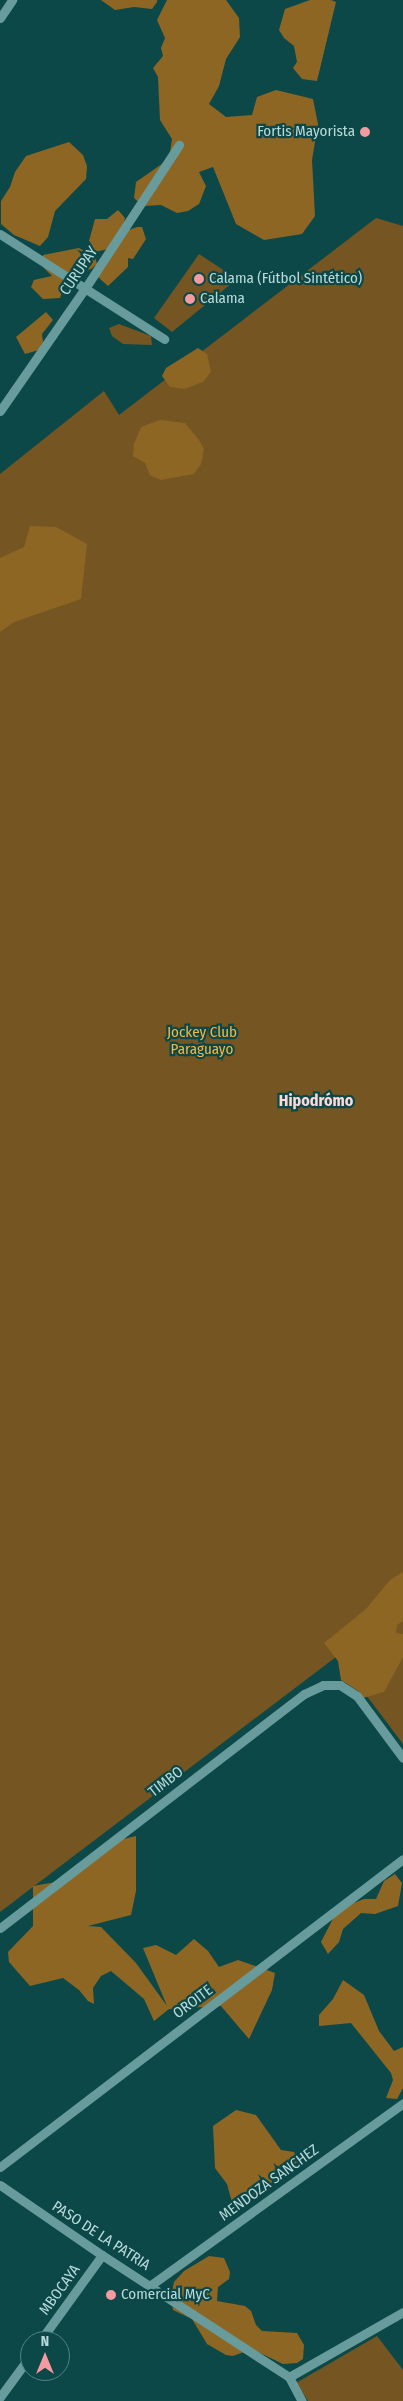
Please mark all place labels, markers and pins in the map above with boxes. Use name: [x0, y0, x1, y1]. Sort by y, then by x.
place label: Fortis Mayorista: [257, 123, 355, 141]
marker: Fortis Mayorista: [359, 126, 371, 138]
place label: Calama (Fútbol Sintético): [209, 270, 362, 288]
marker: Calama (Fútbol Sintético): [193, 273, 205, 285]
place label: Calama: [200, 290, 245, 308]
marker: Calama: [184, 293, 196, 305]
place label: Comercial MyC: [121, 2286, 210, 2304]
marker: Comercial MyC: [105, 2289, 117, 2301]

